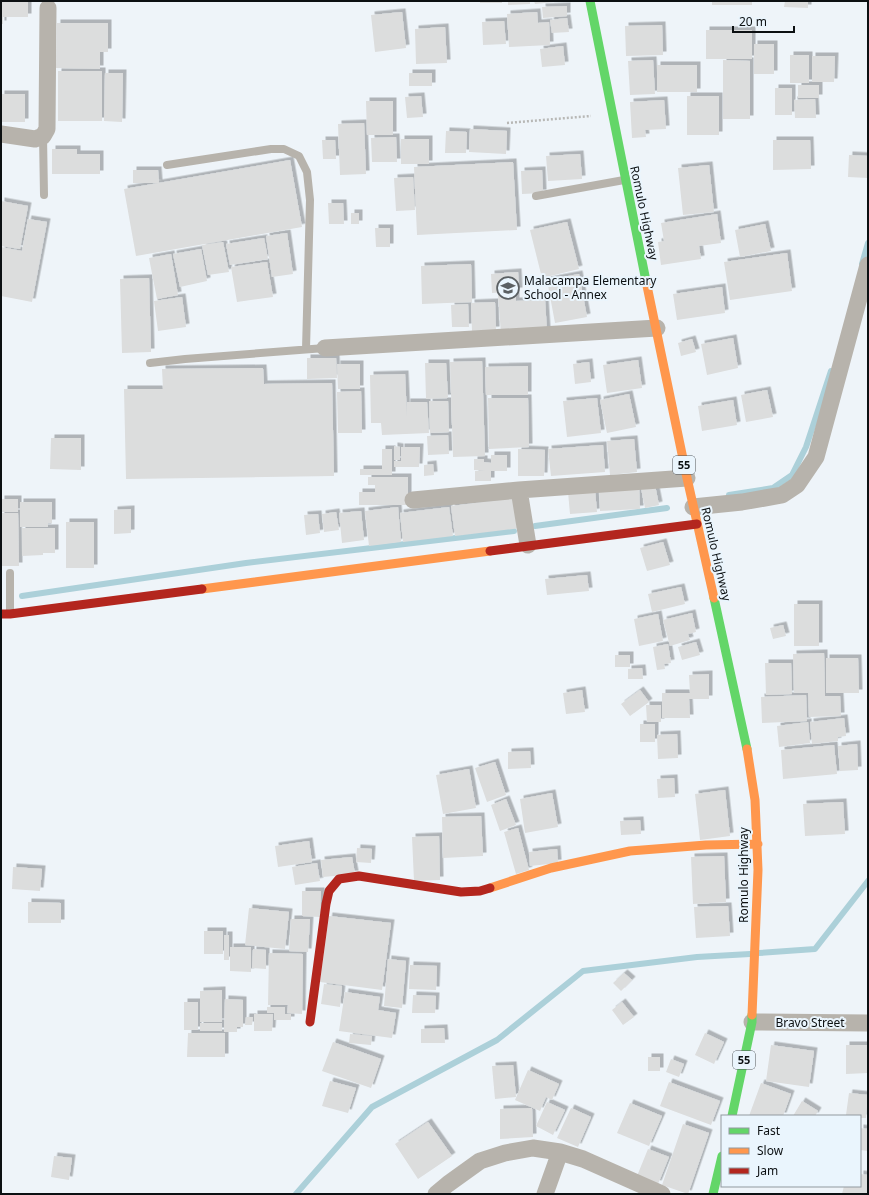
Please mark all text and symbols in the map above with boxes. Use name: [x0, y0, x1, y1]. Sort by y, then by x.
scale bar: [733, 8, 794, 34]
text: 20 m: [739, 13, 767, 30]
street label: Romulo Highway: [626, 164, 663, 262]
place label: Malacampa Elementary School - Annex: [524, 272, 657, 303]
school or university icon: Malacampa Elementary School - Annex: [495, 275, 521, 301]
road number: 55: [673, 456, 695, 474]
street label: Romulo Highway: [697, 505, 736, 603]
street label: Romulo Highway: [735, 826, 752, 923]
street label: Bravo Street: [775, 1014, 845, 1031]
road number: 55: [733, 1051, 755, 1069]
legend: [721, 1115, 861, 1187]
text: Fast: [757, 1122, 781, 1139]
text: Slow: [757, 1142, 784, 1159]
text: Jam: [756, 1162, 778, 1179]

